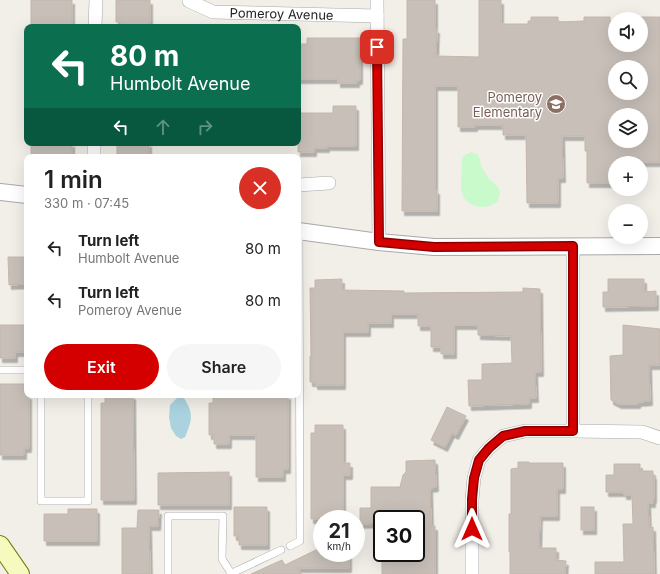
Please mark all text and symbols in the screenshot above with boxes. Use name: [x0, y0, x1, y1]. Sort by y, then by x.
street label: Pomeroy Avenue: [229, 4, 334, 23]
map controls: [608, 12, 648, 244]
button: sound: [608, 12, 648, 52]
pin: [360, 30, 394, 64]
icon: arrive: [366, 36, 388, 58]
text: 80 m: [110, 39, 179, 73]
icon: left: [44, 40, 96, 92]
button: search: [608, 60, 648, 100]
text: Humbolt Avenue: [110, 73, 250, 94]
place label: Pomeroy Elementary: [473, 89, 542, 120]
school or university icon: Pomeroy Elementary: [545, 93, 567, 115]
button: layers: [608, 108, 648, 148]
icon: left: [110, 116, 132, 138]
icon: ahead: [152, 116, 174, 138]
icon: right: [194, 116, 216, 138]
button: +: [608, 156, 648, 196]
text: 1 min: [44, 165, 103, 194]
button: close: [239, 167, 281, 209]
text: 330 m · 07:45: [44, 195, 129, 211]
button: −: [608, 204, 648, 244]
text: Turn left: [78, 231, 139, 250]
icon: left: [44, 237, 66, 259]
text: 80 m: [245, 239, 281, 258]
text: Humbolt Avenue: [78, 250, 179, 266]
text: Turn left: [78, 283, 139, 302]
icon: left: [44, 289, 66, 311]
text: 80 m: [245, 291, 281, 310]
text: Pomeroy Avenue: [78, 302, 182, 318]
button: Exit: [44, 344, 159, 390]
button: Share: [167, 344, 281, 390]
position arrow: [451, 508, 493, 550]
speed limit sign: 30: [373, 510, 425, 562]
text: 21: [328, 519, 350, 543]
text: km/h: [327, 540, 351, 552]

